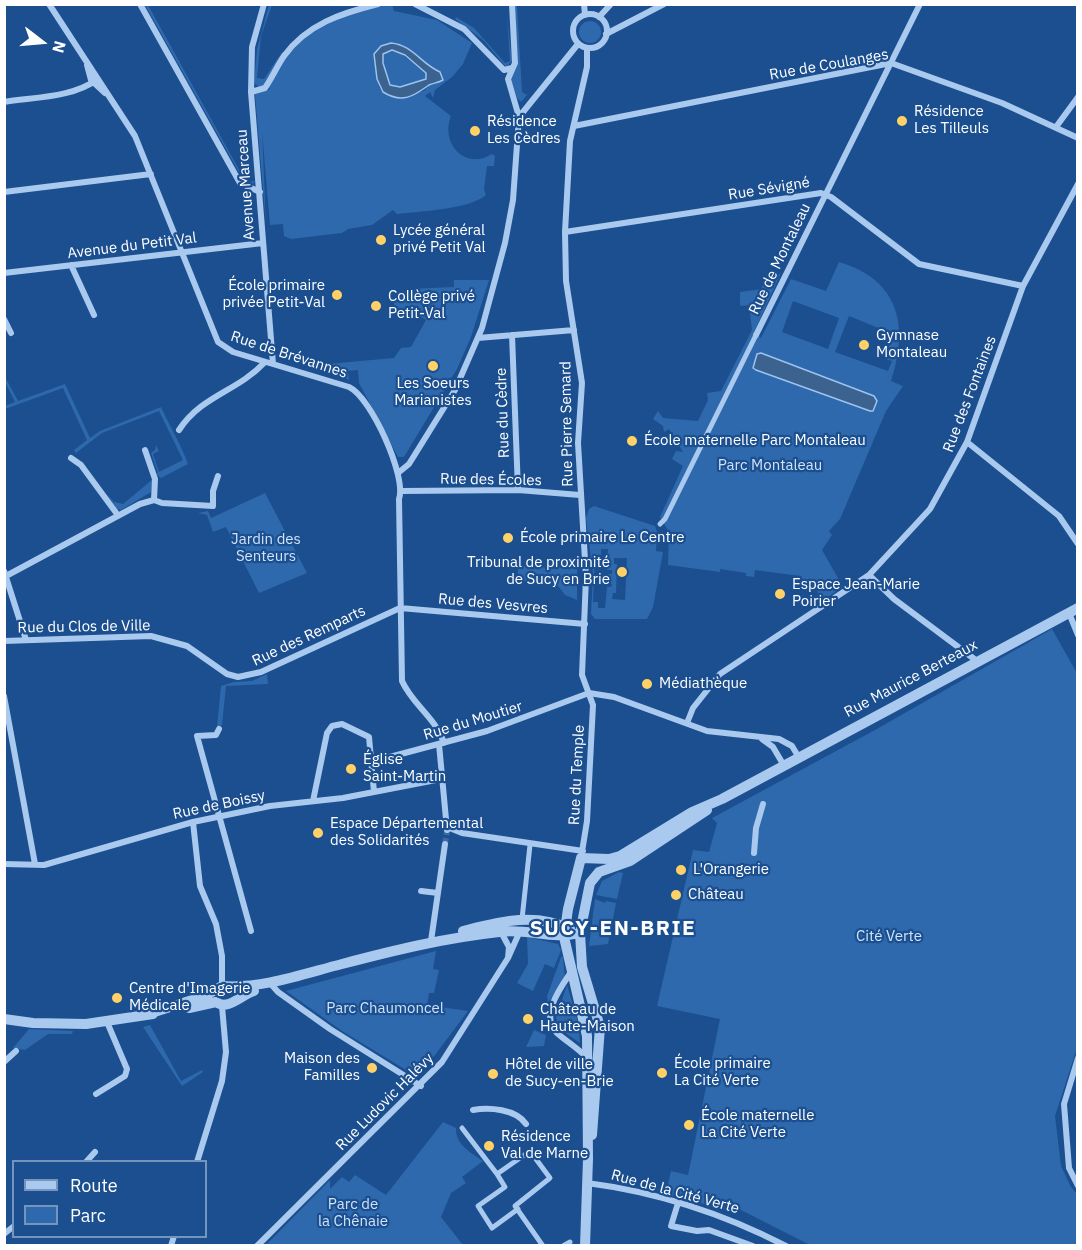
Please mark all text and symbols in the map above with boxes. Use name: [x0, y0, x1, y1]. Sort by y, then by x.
north arrow: [12, 12, 72, 72]
text: N: [48, 39, 71, 55]
street label: Rue de Coulanges: [768, 46, 890, 84]
place label: Résidence Les Tilleuls: [914, 103, 989, 138]
place label: Résidence Les Cèdres: [487, 113, 561, 148]
marker: Résidence Les Tilleuls: [895, 114, 909, 128]
marker: Résidence Les Cèdres: [468, 124, 482, 138]
street label: Avenue Marceau: [233, 129, 259, 241]
street label: Rue Sévigné: [727, 174, 811, 204]
street label: Rue de Montaleau: [745, 200, 815, 318]
place label: Lycée général privé Petit Val: [393, 222, 486, 257]
street label: Avenue du Petit Val: [66, 229, 198, 263]
marker: Lycée général privé Petit Val: [374, 233, 388, 247]
place label: École primaire privée Petit-Val: [222, 277, 325, 312]
marker: École primaire privée Petit-Val: [330, 288, 344, 302]
place label: Collège privé Petit-Val: [388, 288, 475, 323]
marker: Collège privé Petit-Val: [369, 299, 383, 313]
place label: Gymnase Montaleau: [876, 327, 947, 362]
street label: Rue de Brévannes: [228, 328, 350, 382]
street label: Rue des Fontaines: [939, 333, 1001, 455]
marker: Gymnase Montaleau: [857, 338, 871, 352]
marker: Les Soeurs Marianistes: [426, 359, 440, 373]
street label: Rue Pierre Semard: [557, 361, 577, 487]
street label: Rue du Cèdre: [492, 367, 514, 459]
place label: Les Soeurs Marianistes: [394, 375, 472, 410]
place label: École maternelle Parc Montaleau: [644, 432, 866, 450]
marker: École maternelle Parc Montaleau: [625, 434, 639, 448]
park label: Parc Montaleau: [718, 457, 822, 475]
street label: Rue des Écoles: [440, 470, 542, 490]
place label: École primaire Le Centre: [520, 529, 684, 547]
park label: Jardin des Senteurs: [231, 531, 301, 566]
marker: École primaire Le Centre: [501, 531, 515, 545]
place label: Tribunal de proximité de Sucy en Brie: [467, 554, 610, 589]
marker: Tribunal de proximité de Sucy en Brie: [615, 565, 629, 579]
place label: Espace Jean-Marie Poirier: [792, 576, 920, 611]
marker: Espace Jean-Marie Poirier: [773, 587, 787, 601]
street label: Rue des Vesvres: [437, 590, 549, 618]
street label: Rue des Remparts: [249, 602, 369, 670]
street label: Rue du Clos de Ville: [17, 617, 151, 637]
street label: Rue Maurice Berteaux: [841, 636, 981, 722]
place label: Médiathèque: [659, 675, 747, 693]
marker: Médiathèque: [640, 677, 654, 691]
street label: Rue du Moutier: [421, 697, 525, 745]
street label: Rue du Temple: [565, 724, 589, 826]
place label: Église Saint-Martin: [363, 751, 446, 786]
marker: Église Saint-Martin: [344, 762, 358, 776]
street label: Rue de Boissy: [171, 786, 267, 824]
place label: Espace Départemental des Solidarités: [330, 815, 483, 850]
marker: Espace Départemental des Solidarités: [311, 826, 325, 840]
place label: L'Orangerie: [693, 861, 769, 879]
marker: L'Orangerie: [674, 863, 688, 877]
place label: Château: [688, 886, 744, 904]
marker: Château: [669, 888, 683, 902]
district label: SUCY-EN-BRIE: [530, 916, 696, 942]
park label: Cité Verte: [856, 928, 922, 946]
place label: Centre d'Imagerie Médicale: [129, 980, 251, 1015]
marker: Centre d'Imagerie Médicale: [110, 991, 124, 1005]
park label: Parc Chaumoncel: [326, 1000, 444, 1018]
place label: Château de Haute-Maison: [540, 1001, 635, 1036]
marker: Château de Haute-Maison: [521, 1012, 535, 1026]
street label: Rue Ludovic Halévy: [332, 1049, 438, 1155]
place label: Maison des Familles: [284, 1050, 360, 1085]
place label: École primaire La Cité Verte: [674, 1055, 771, 1090]
place label: Hôtel de ville de Sucy-en-Brie: [505, 1056, 614, 1091]
marker: Maison des Familles: [365, 1061, 379, 1075]
marker: École primaire La Cité Verte: [655, 1066, 669, 1080]
marker: Hôtel de ville de Sucy-en-Brie: [486, 1067, 500, 1081]
place label: École maternelle La Cité Verte: [701, 1107, 814, 1142]
marker: École maternelle La Cité Verte: [682, 1118, 696, 1132]
place label: Résidence Val de Marne: [501, 1128, 588, 1163]
marker: Résidence Val de Marne: [482, 1139, 496, 1153]
legend: [12, 1160, 207, 1238]
street label: Rue de la Cité Verte: [609, 1166, 741, 1218]
text: Route: [70, 1174, 118, 1197]
park label: Parc de la Chênaie: [318, 1196, 388, 1231]
text: Parc: [70, 1204, 106, 1227]

